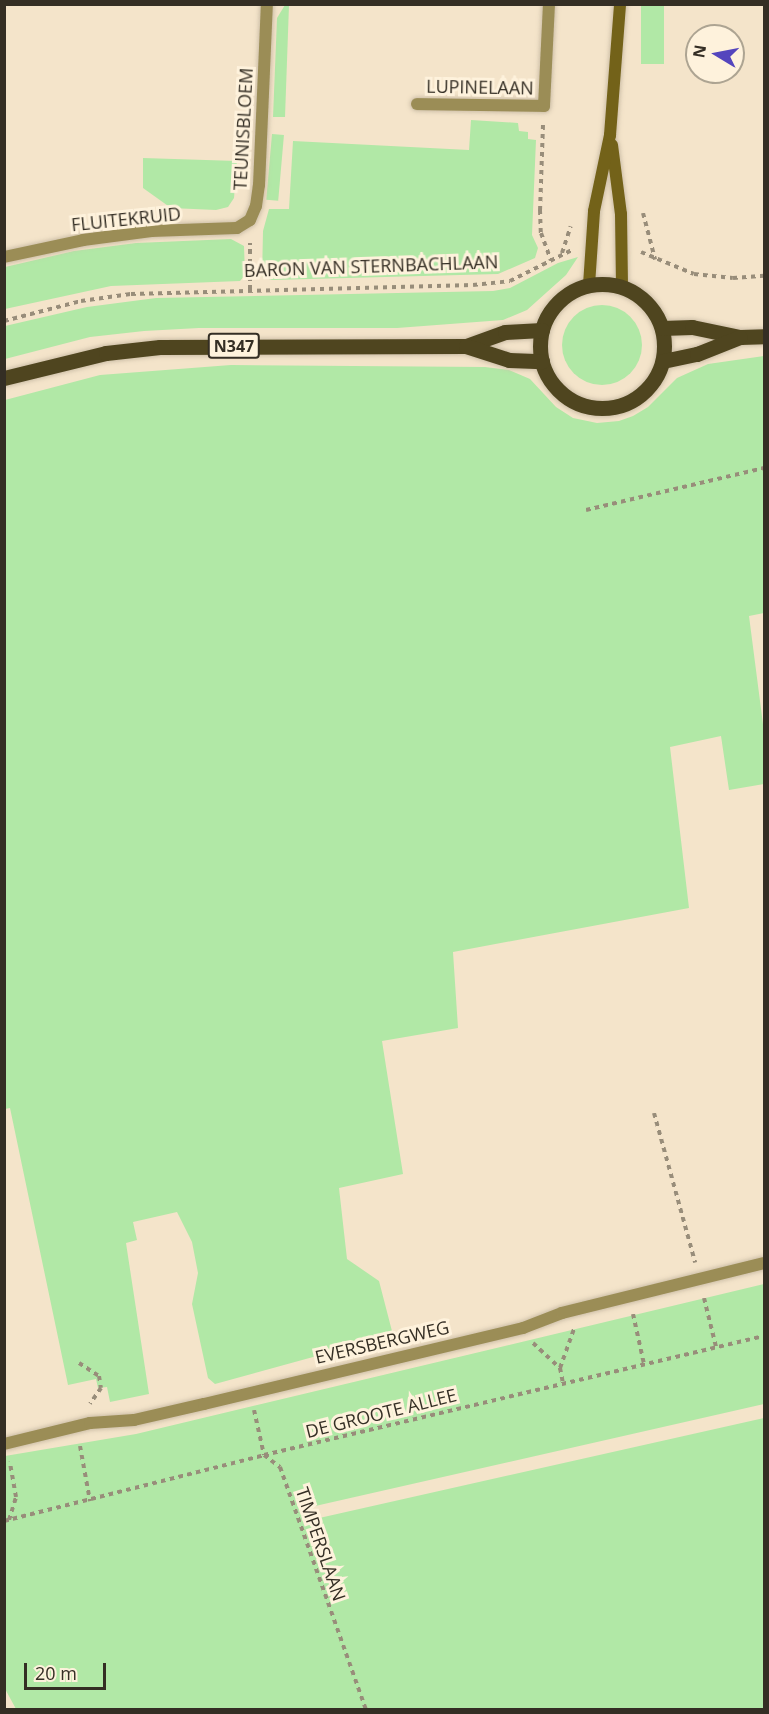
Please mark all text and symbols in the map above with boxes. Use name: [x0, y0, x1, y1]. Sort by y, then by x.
north arrow: [685, 24, 745, 84]
text: N: [687, 43, 711, 60]
street label: TEUNISBLOEM: [229, 67, 257, 191]
street label: LUPINELAAN: [426, 75, 534, 99]
street label: FLUITEKRUID: [70, 203, 182, 235]
street label: BARON VAN STERNBACHLAAN: [243, 251, 499, 281]
road number: N347: [207, 333, 261, 359]
street label: EVERSBERGWEG: [313, 1316, 451, 1368]
street label: DE GROOTE ALLEE: [303, 1384, 459, 1442]
street label: TIMPERSLAAN: [291, 1484, 351, 1604]
scale bar: [27, 1651, 110, 1689]
text: 20 m: [35, 1661, 77, 1685]

